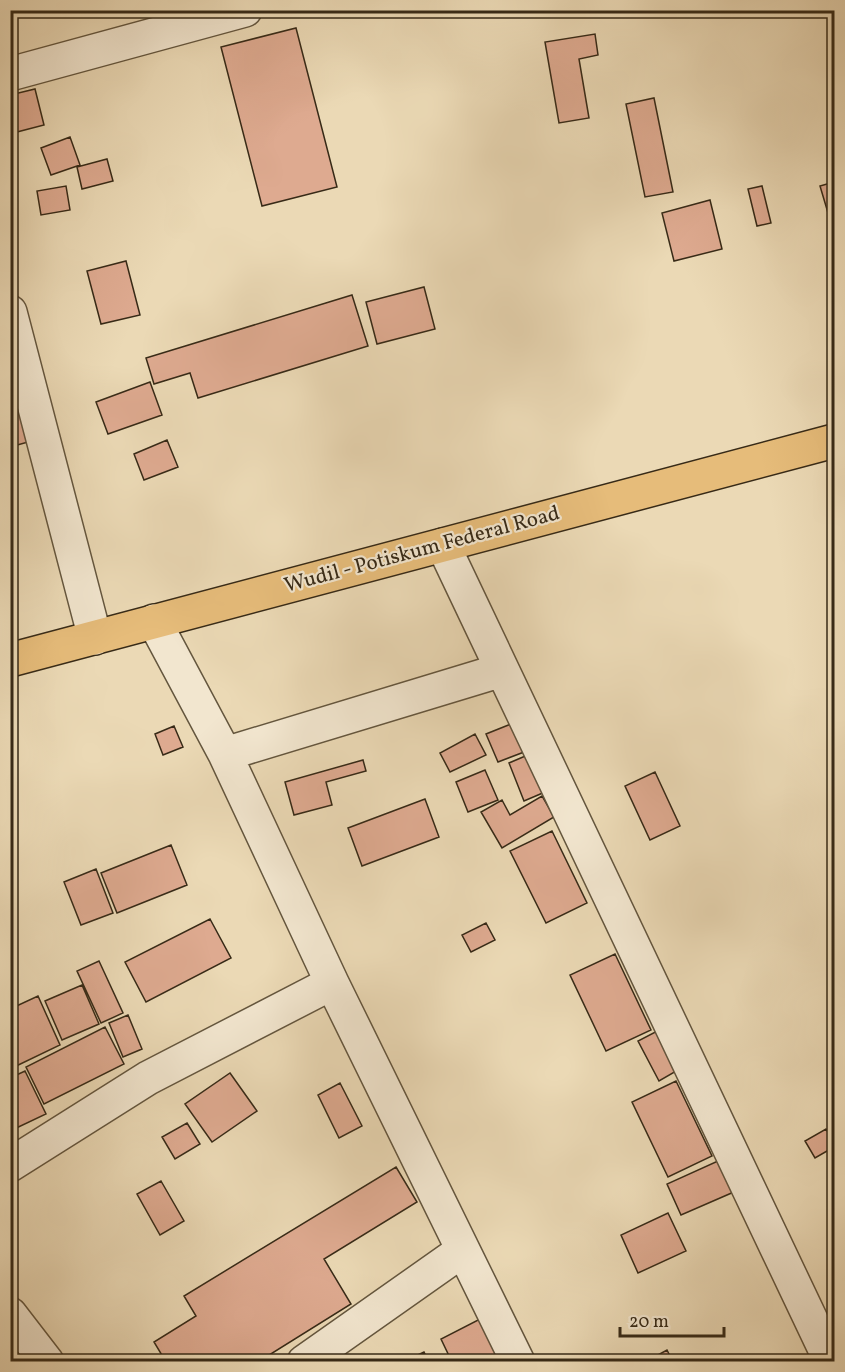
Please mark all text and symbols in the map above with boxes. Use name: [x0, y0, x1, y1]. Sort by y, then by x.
street label: Wudil - Potiskum Federal Road: [281, 499, 563, 601]
scale bar: [620, 1300, 724, 1338]
text: 20 m: [629, 1310, 669, 1335]

